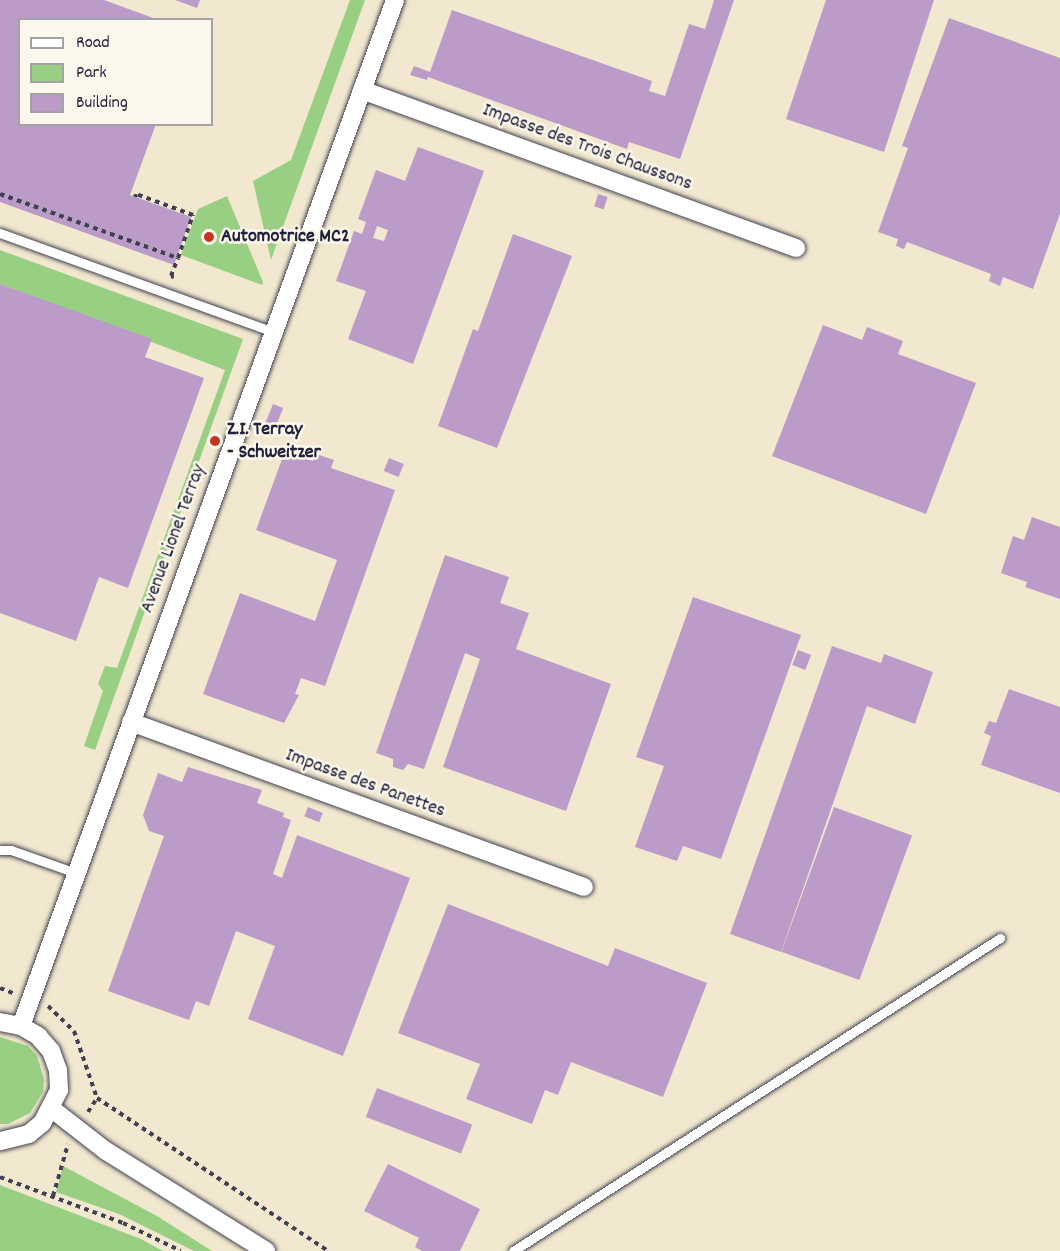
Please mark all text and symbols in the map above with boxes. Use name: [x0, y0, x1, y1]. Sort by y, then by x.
legend: [18, 18, 213, 126]
text: Road: [76, 31, 110, 56]
text: Park: [76, 61, 107, 86]
text: Building: [76, 91, 128, 116]
street label: Impasse des Trois Chaussons: [479, 99, 695, 197]
place label: Automotrice MC2: [221, 225, 350, 249]
marker: Automotrice MC2: [202, 230, 216, 244]
place label: Z.I. Terray - Schweitzer: [227, 418, 321, 465]
marker: Z.I. Terray - Schweitzer: [208, 434, 222, 448]
street label: Avenue Lionel Terray: [136, 461, 212, 617]
street label: Impasse des Panettes: [282, 744, 448, 824]

